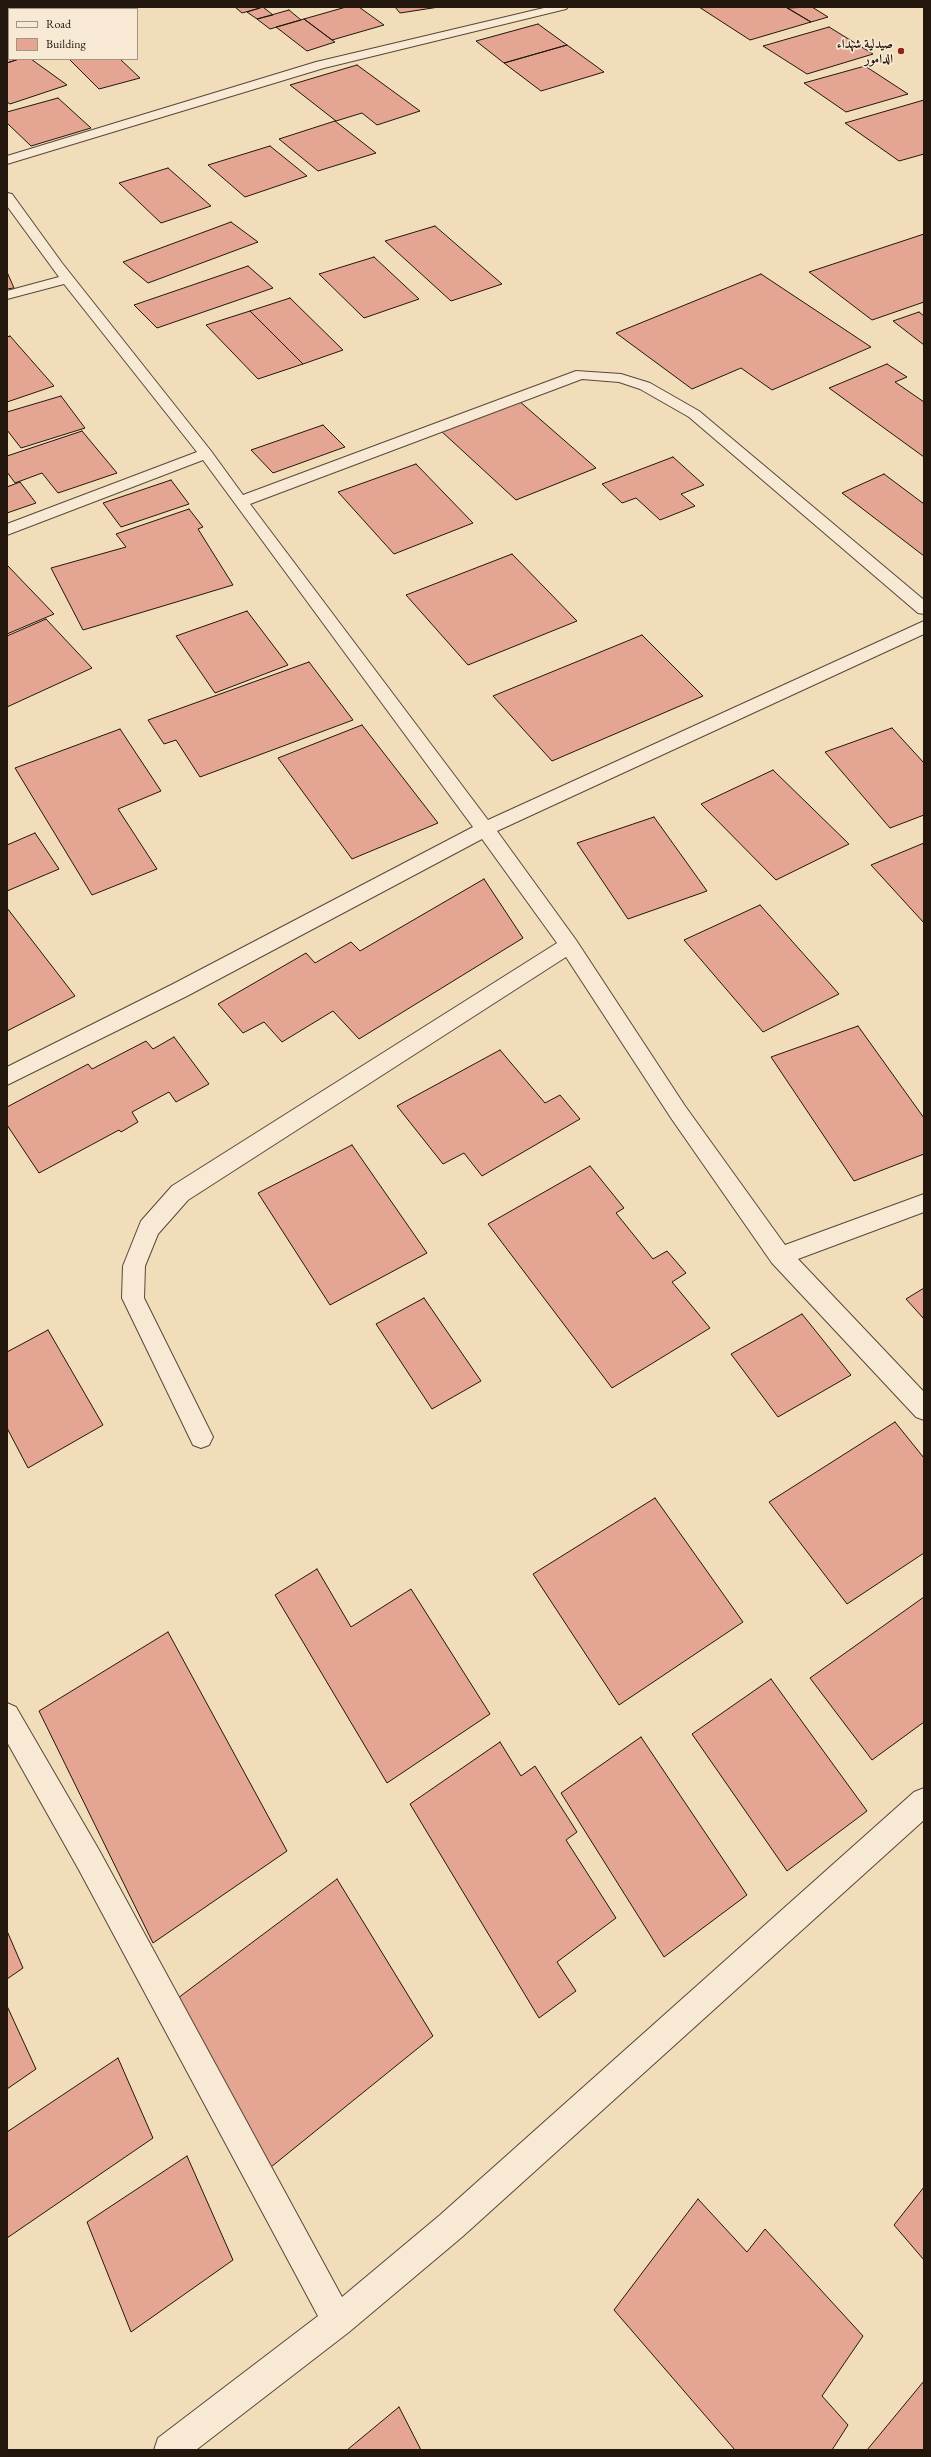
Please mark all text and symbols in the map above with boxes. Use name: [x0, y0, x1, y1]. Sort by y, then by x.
legend: [8, 8, 138, 60]
text: Road: [46, 16, 71, 32]
text: Building: [46, 36, 86, 52]
place label: صيدلية شهداء الدامور: [837, 36, 893, 67]
marker: صيدلية شهداء الدامور: [896, 46, 906, 56]

